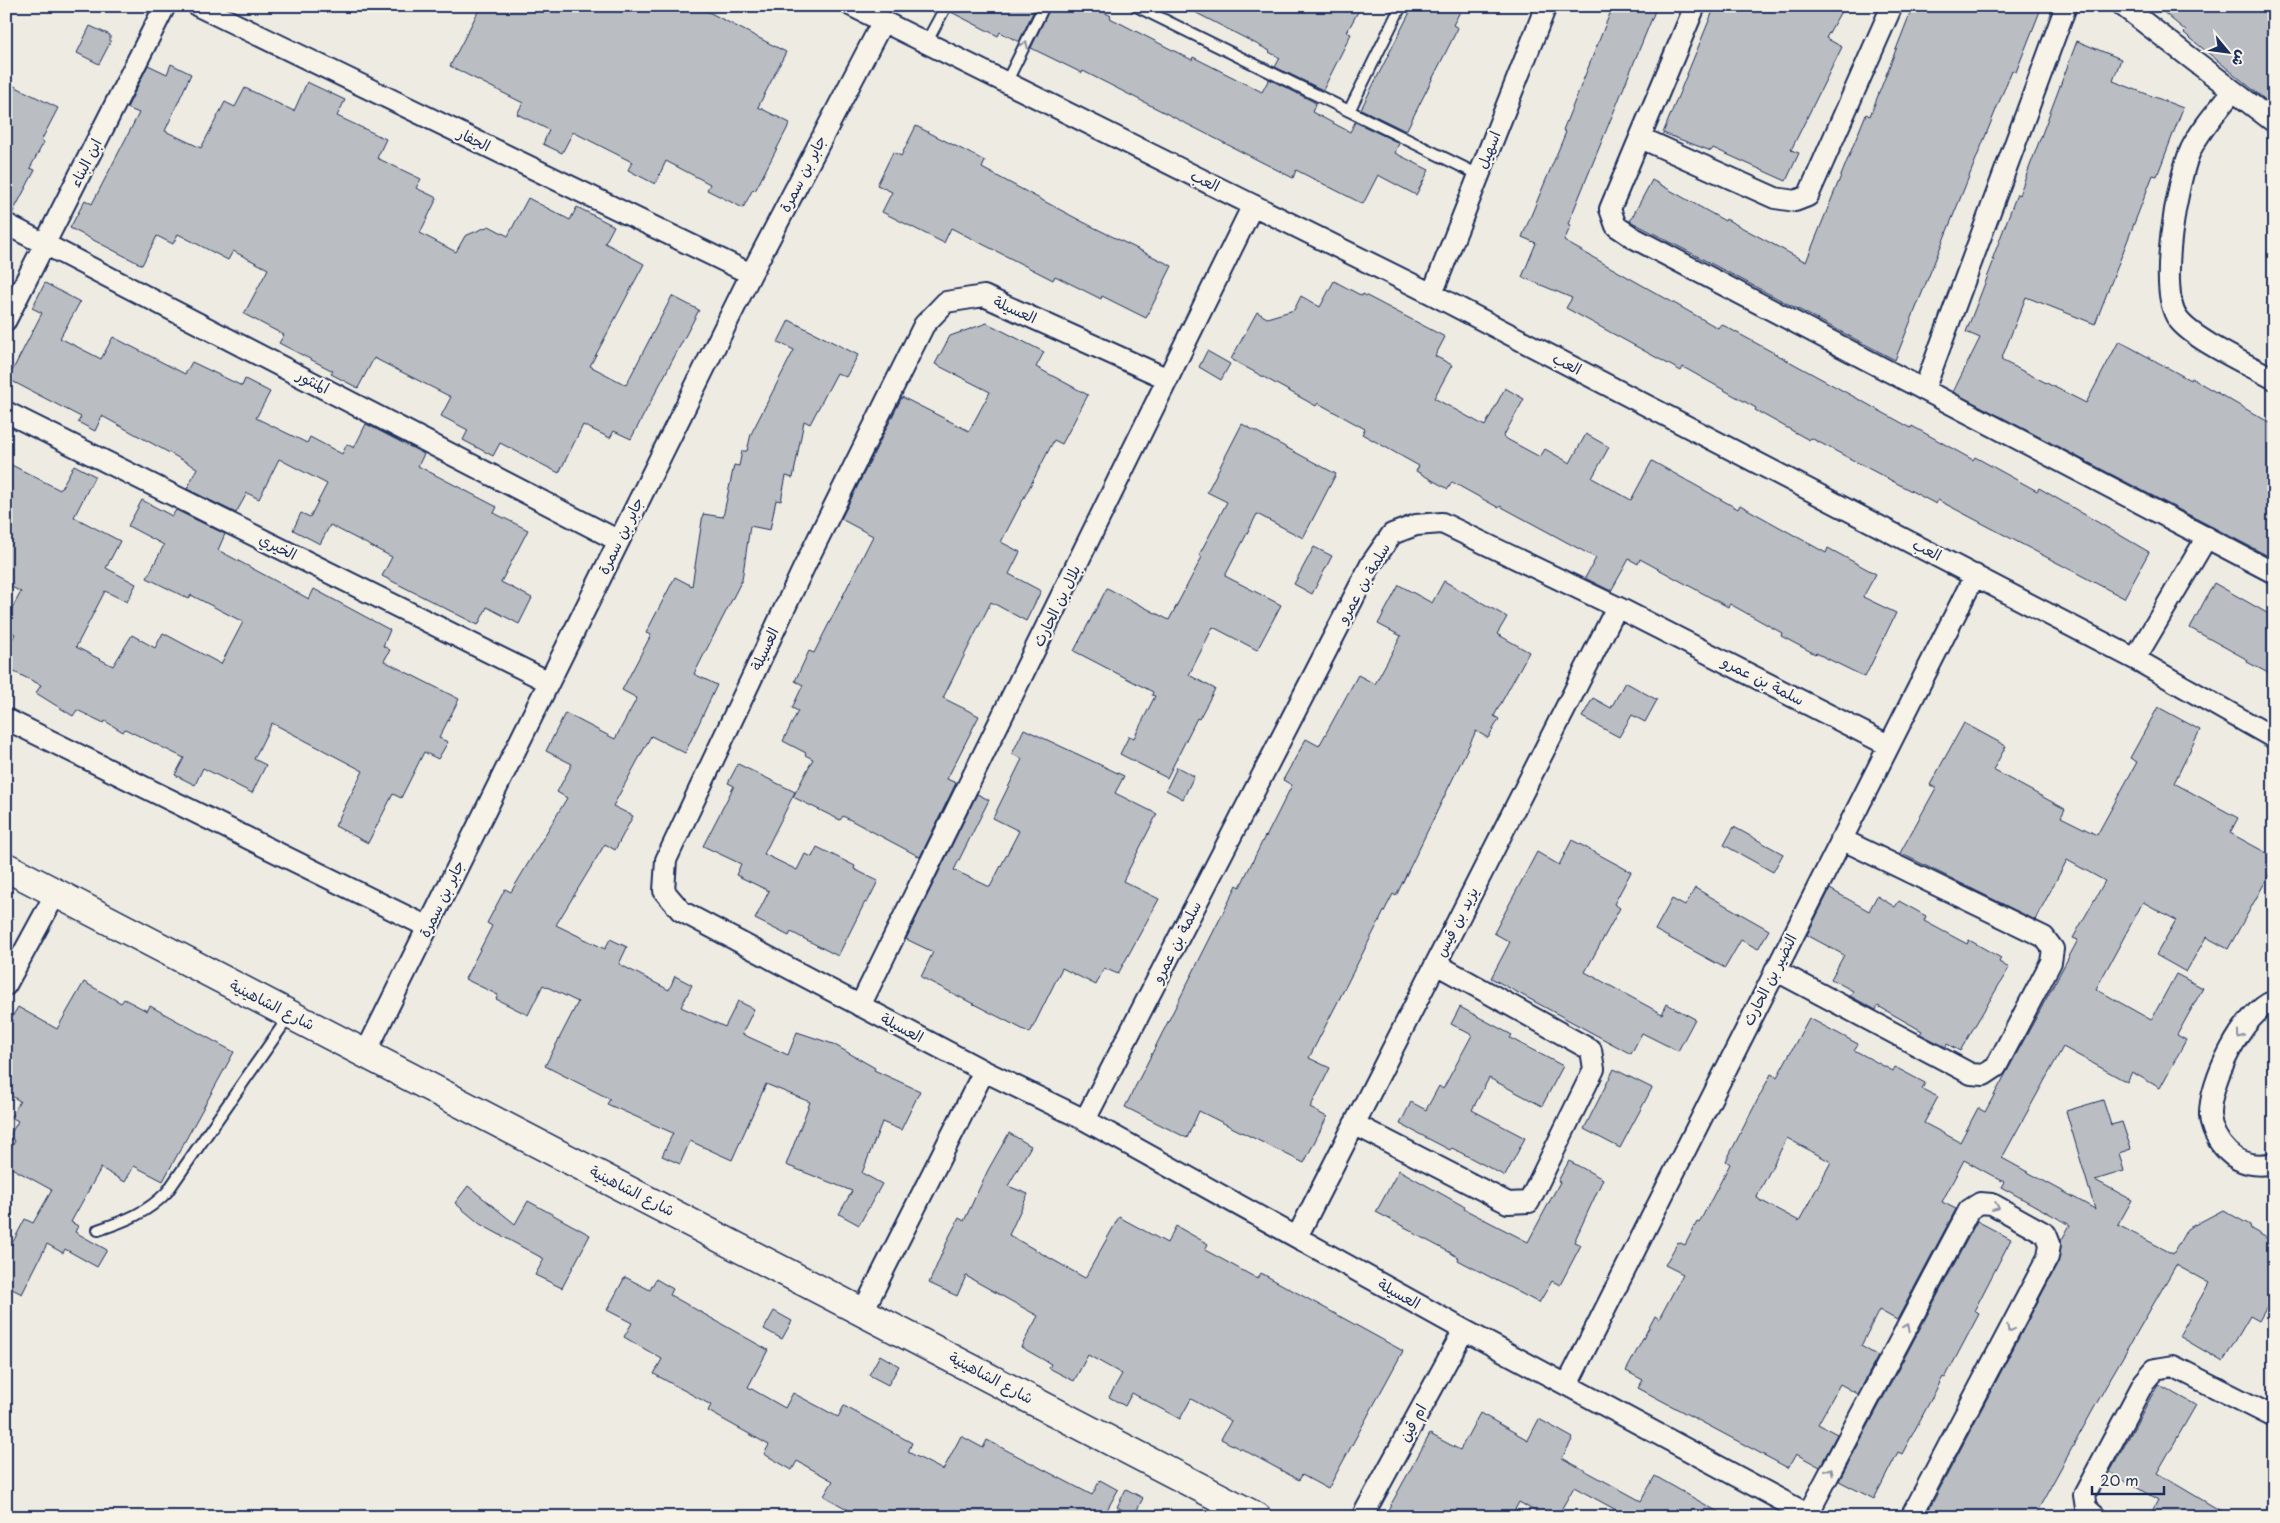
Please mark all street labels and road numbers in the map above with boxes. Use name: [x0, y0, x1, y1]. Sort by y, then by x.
street label: الجفار: [453, 120, 495, 156]
street label: اسهيل: [1470, 127, 1506, 172]
street label: جابر بن سمرة: [772, 131, 831, 216]
street label: ابن البناء: [63, 134, 107, 191]
street label: العب: [1187, 163, 1224, 197]
street label: العسيلة: [990, 289, 1041, 328]
street label: العب: [1549, 346, 1586, 380]
street label: المنثور: [293, 362, 334, 399]
street label: جابر بن سمرة: [591, 493, 648, 578]
street label: الخيري: [255, 526, 302, 566]
street label: العب: [1909, 532, 1946, 566]
street label: سلمة بن عمرو: [1330, 538, 1395, 628]
street label: بلال بن الحارث: [1026, 561, 1085, 650]
street label: العسيلة: [744, 623, 784, 674]
street label: سلمة بن عمرو: [1718, 649, 1809, 710]
street label: جابر بن سمرة: [412, 856, 469, 941]
street label: يزيد بن قيس: [1428, 882, 1483, 960]
street label: سلمة بن عمرو: [1145, 896, 1206, 987]
street label: النضير بن الحارث: [1736, 929, 1802, 1029]
street label: شارع الشاهينية: [226, 972, 319, 1035]
street label: العسيلة: [877, 1006, 928, 1047]
street label: شارع الشاهينية: [586, 1158, 679, 1221]
street label: العسيلة: [1374, 1272, 1425, 1314]
street label: شارع الشاهينية: [945, 1345, 1038, 1409]
street label: ام قين: [1392, 1399, 1432, 1446]

